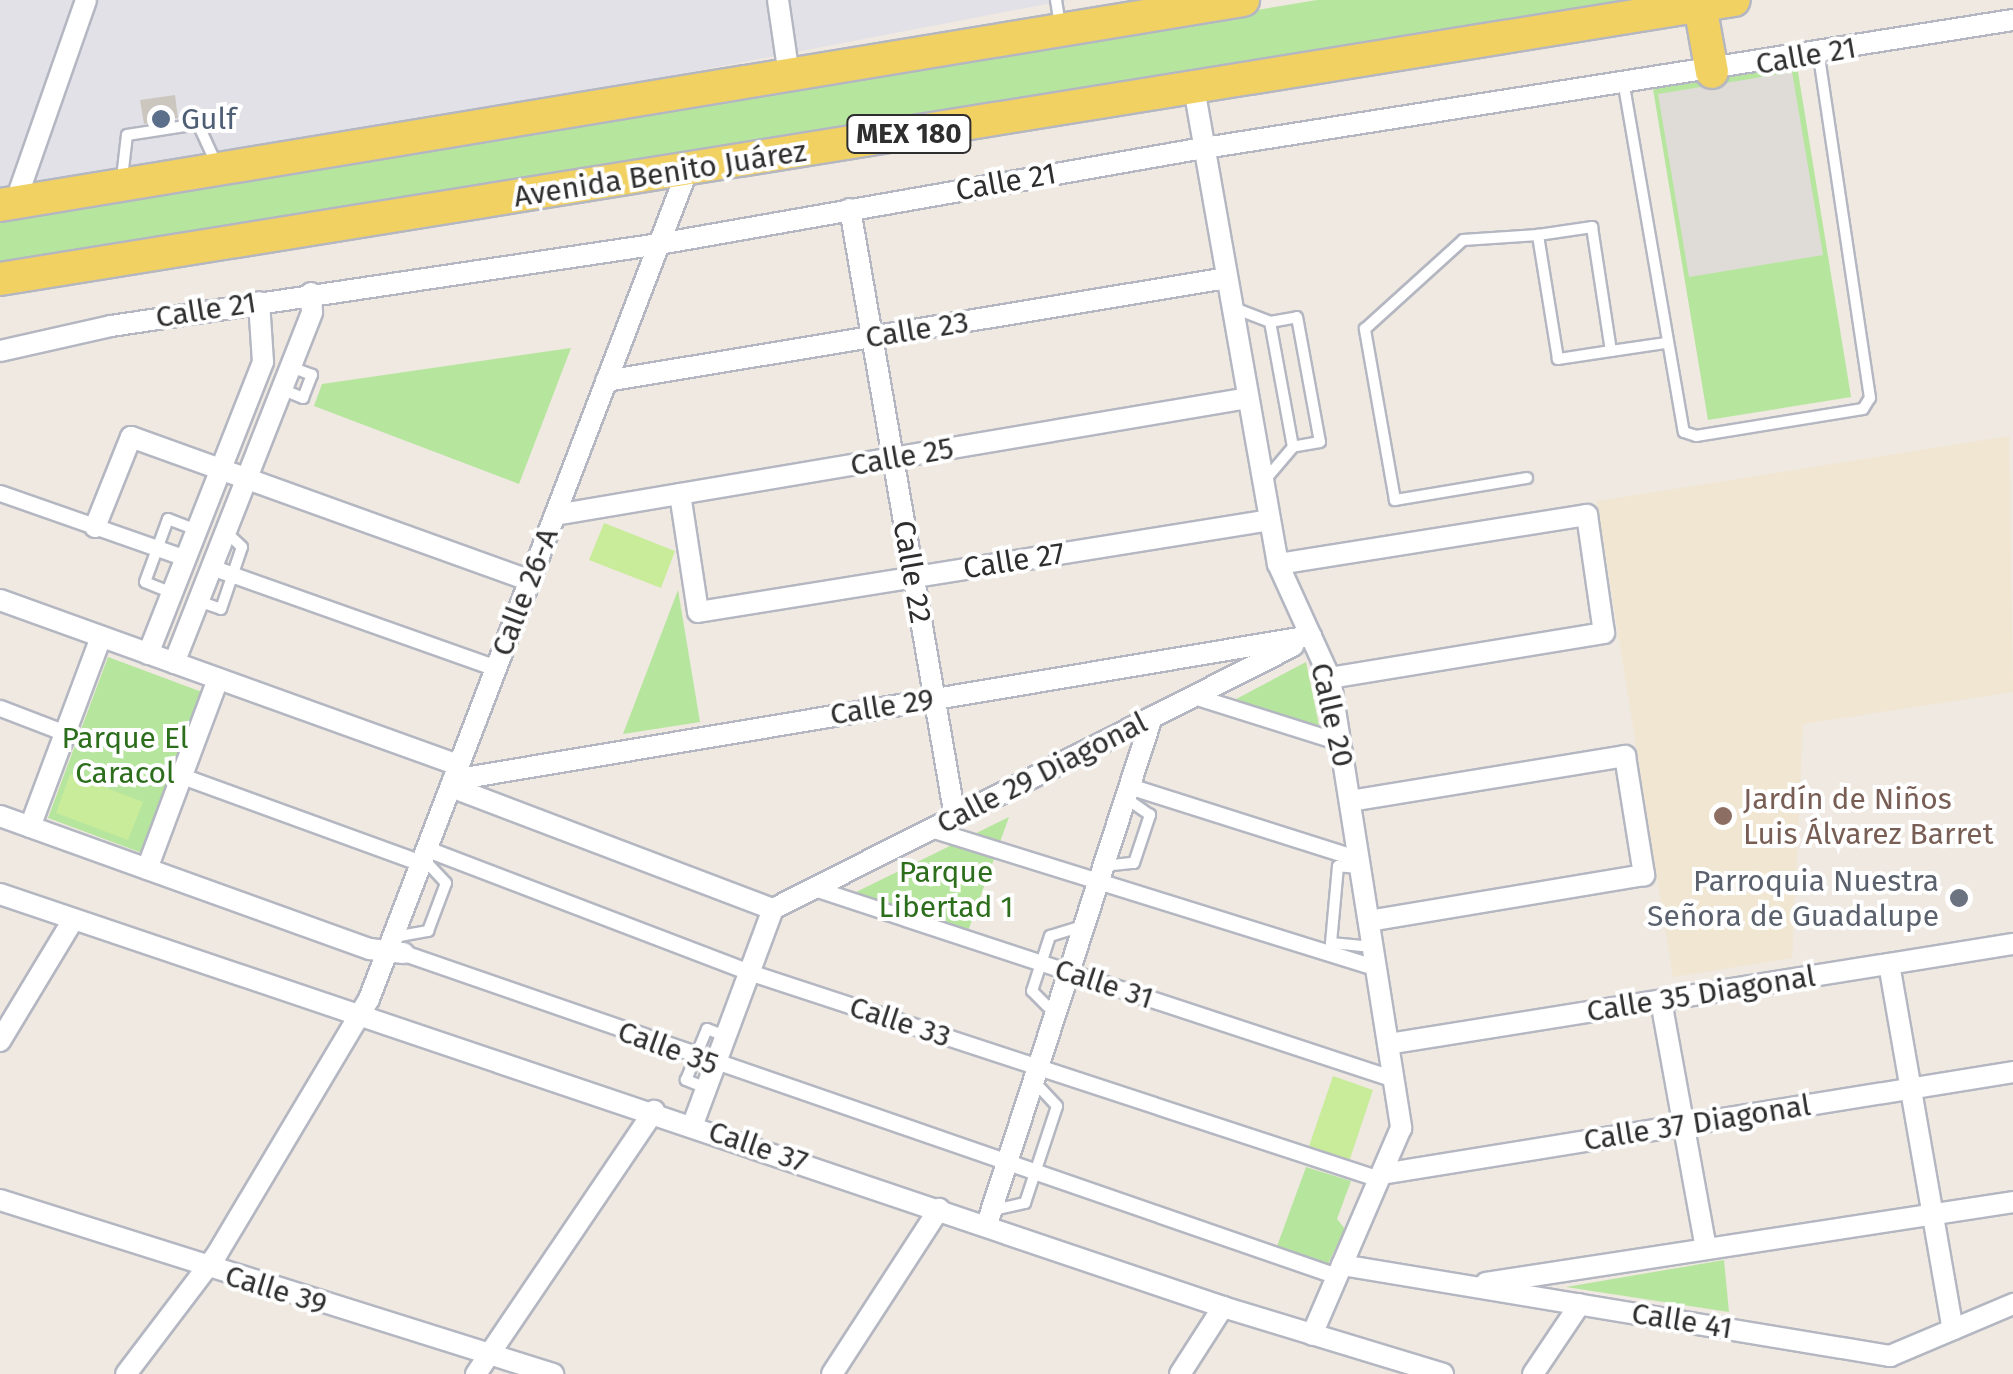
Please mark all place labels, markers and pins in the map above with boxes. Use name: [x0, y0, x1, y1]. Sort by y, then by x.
place label: Gulf: [181, 101, 236, 137]
marker: Gulf: [150, 108, 172, 130]
place label: Jardín de Niños Luis Álvarez Barret: [1743, 781, 1994, 852]
marker: Jardín de Niños Luis Álvarez Barret: [1712, 805, 1734, 827]
place label: Parroquia Nuestra Señora de Guadalupe: [1647, 863, 1939, 934]
marker: Parroquia Nuestra Señora de Guadalupe: [1948, 887, 1970, 909]

